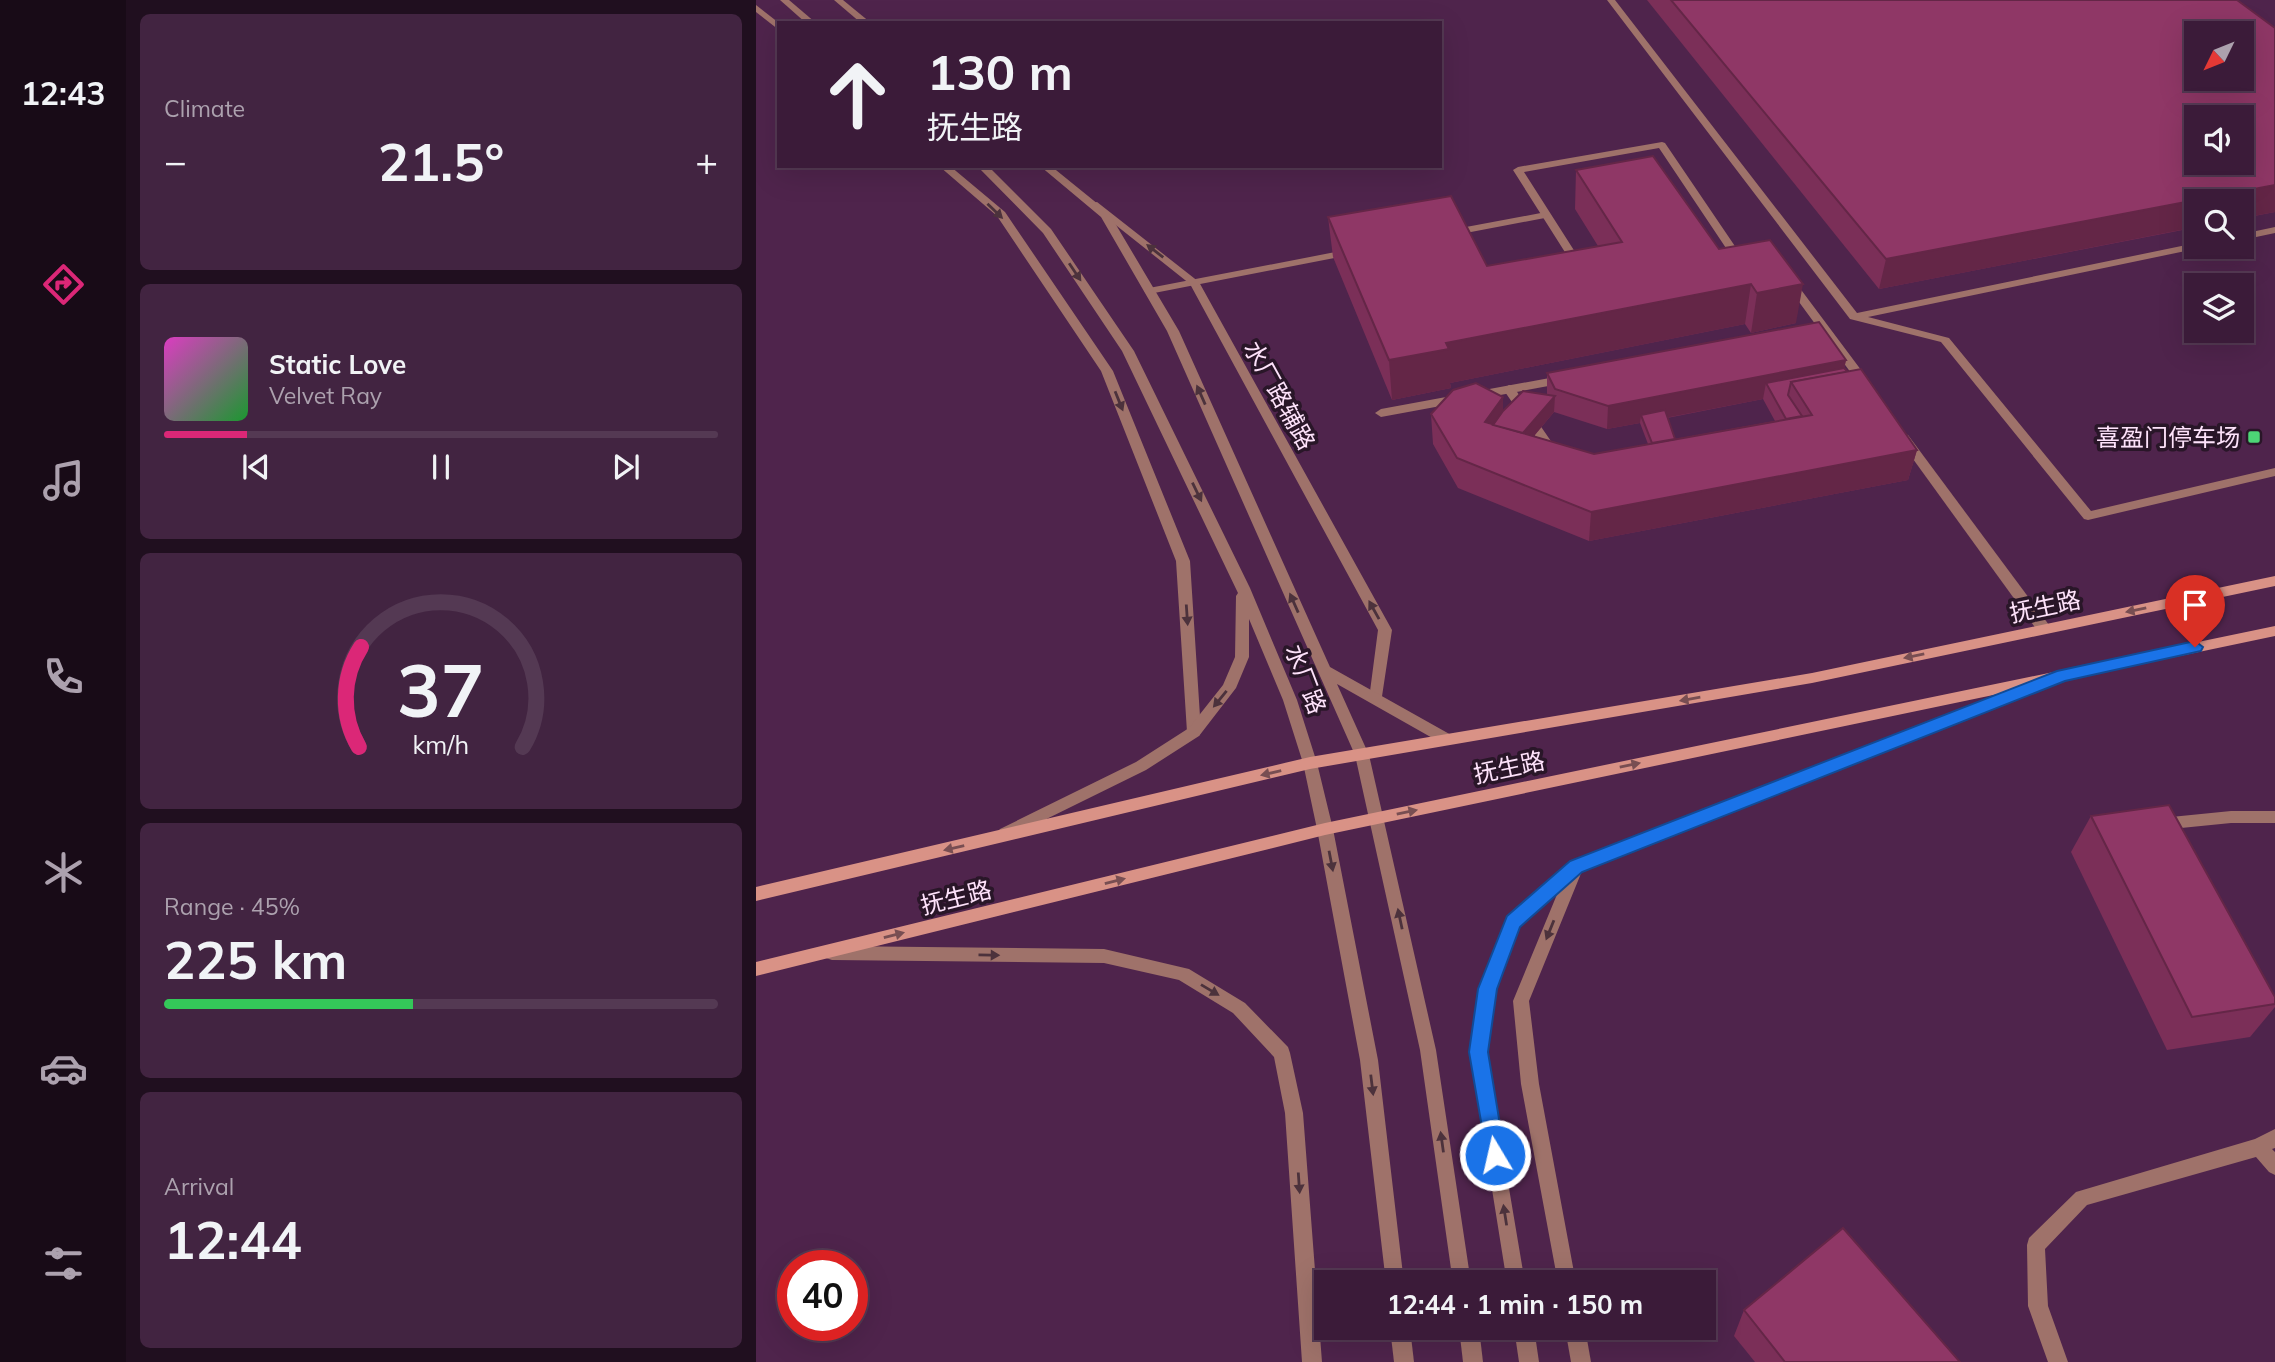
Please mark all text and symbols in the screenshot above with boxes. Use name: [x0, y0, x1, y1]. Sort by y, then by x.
north arrow: [2184, 21, 2254, 91]
map controls: [2184, 21, 2254, 343]
text: 130 m: [927, 41, 1073, 102]
icon: ahead: [812, 49, 903, 140]
text: 12:43: [21, 73, 105, 113]
text: Climate: [164, 94, 245, 123]
button: sound: [2184, 105, 2254, 175]
text: 抚生路: [927, 107, 1023, 147]
text: 21.5°: [378, 129, 504, 194]
text: −: [164, 137, 187, 185]
text: +: [695, 137, 718, 185]
button: search: [2184, 189, 2254, 259]
one-way arrow: [986, 202, 1003, 218]
one-way arrow: [1146, 244, 1164, 259]
icon: directions: [39, 260, 88, 309]
one-way arrow: [1068, 263, 1082, 281]
button: layers: [2184, 273, 2254, 343]
street label: 水厂路辅路: [1238, 335, 1322, 455]
text: Static Love: [269, 348, 406, 381]
text: Velvet Ray: [269, 381, 382, 410]
one-way arrow: [1195, 385, 1207, 405]
one-way arrow: [1113, 390, 1124, 411]
place label: 喜盈门停车场: [2096, 422, 2240, 452]
marker: 喜盈门停车场: [2246, 429, 2262, 445]
icon: previous: [237, 448, 275, 486]
icon: pause: [422, 448, 460, 486]
icon: next: [607, 448, 645, 486]
icon: music: [39, 456, 88, 505]
one-way arrow: [1191, 482, 1202, 502]
pin: [2165, 575, 2225, 647]
street label: 抚生路: [2007, 584, 2083, 628]
icon: arrive: [2176, 586, 2214, 624]
one-way arrow: [1288, 592, 1299, 613]
one-way arrow: [1368, 600, 1380, 619]
one-way arrow: [2125, 604, 2147, 615]
one-way arrow: [1182, 605, 1193, 627]
street label: 水厂路: [1279, 640, 1333, 718]
text: 37: [397, 644, 485, 735]
one-way arrow: [1903, 651, 1925, 662]
icon: phone: [39, 652, 88, 701]
one-way arrow: [1213, 690, 1228, 708]
one-way arrow: [1679, 693, 1701, 704]
text: km/h: [413, 729, 469, 760]
street label: 抚生路: [1471, 745, 1547, 789]
one-way arrow: [1619, 760, 1641, 771]
one-way arrow: [1260, 768, 1282, 779]
one-way arrow: [1396, 806, 1418, 817]
one-way arrow: [943, 842, 965, 853]
icon: climate: [39, 848, 88, 897]
one-way arrow: [1326, 850, 1337, 872]
street label: 抚生路: [917, 874, 995, 920]
one-way arrow: [1104, 875, 1126, 886]
text: Range · 45%: [164, 892, 300, 921]
one-way arrow: [1395, 908, 1406, 930]
one-way arrow: [1545, 919, 1556, 940]
text: 225 km: [164, 927, 347, 992]
one-way arrow: [883, 929, 905, 940]
one-way arrow: [979, 949, 1001, 961]
one-way arrow: [1201, 984, 1220, 997]
icon: car: [39, 1044, 88, 1093]
one-way arrow: [1367, 1074, 1378, 1096]
position arrow: [1458, 1118, 1532, 1192]
one-way arrow: [1436, 1131, 1447, 1153]
text: Arrival: [164, 1172, 234, 1201]
one-way arrow: [1294, 1173, 1305, 1195]
one-way arrow: [1499, 1204, 1510, 1226]
text: 12:44: [164, 1207, 302, 1272]
icon: filters: [39, 1239, 88, 1288]
speed limit sign: 40: [777, 1250, 868, 1341]
text: 12:44 · 1 min · 150 m: [1387, 1288, 1643, 1321]

